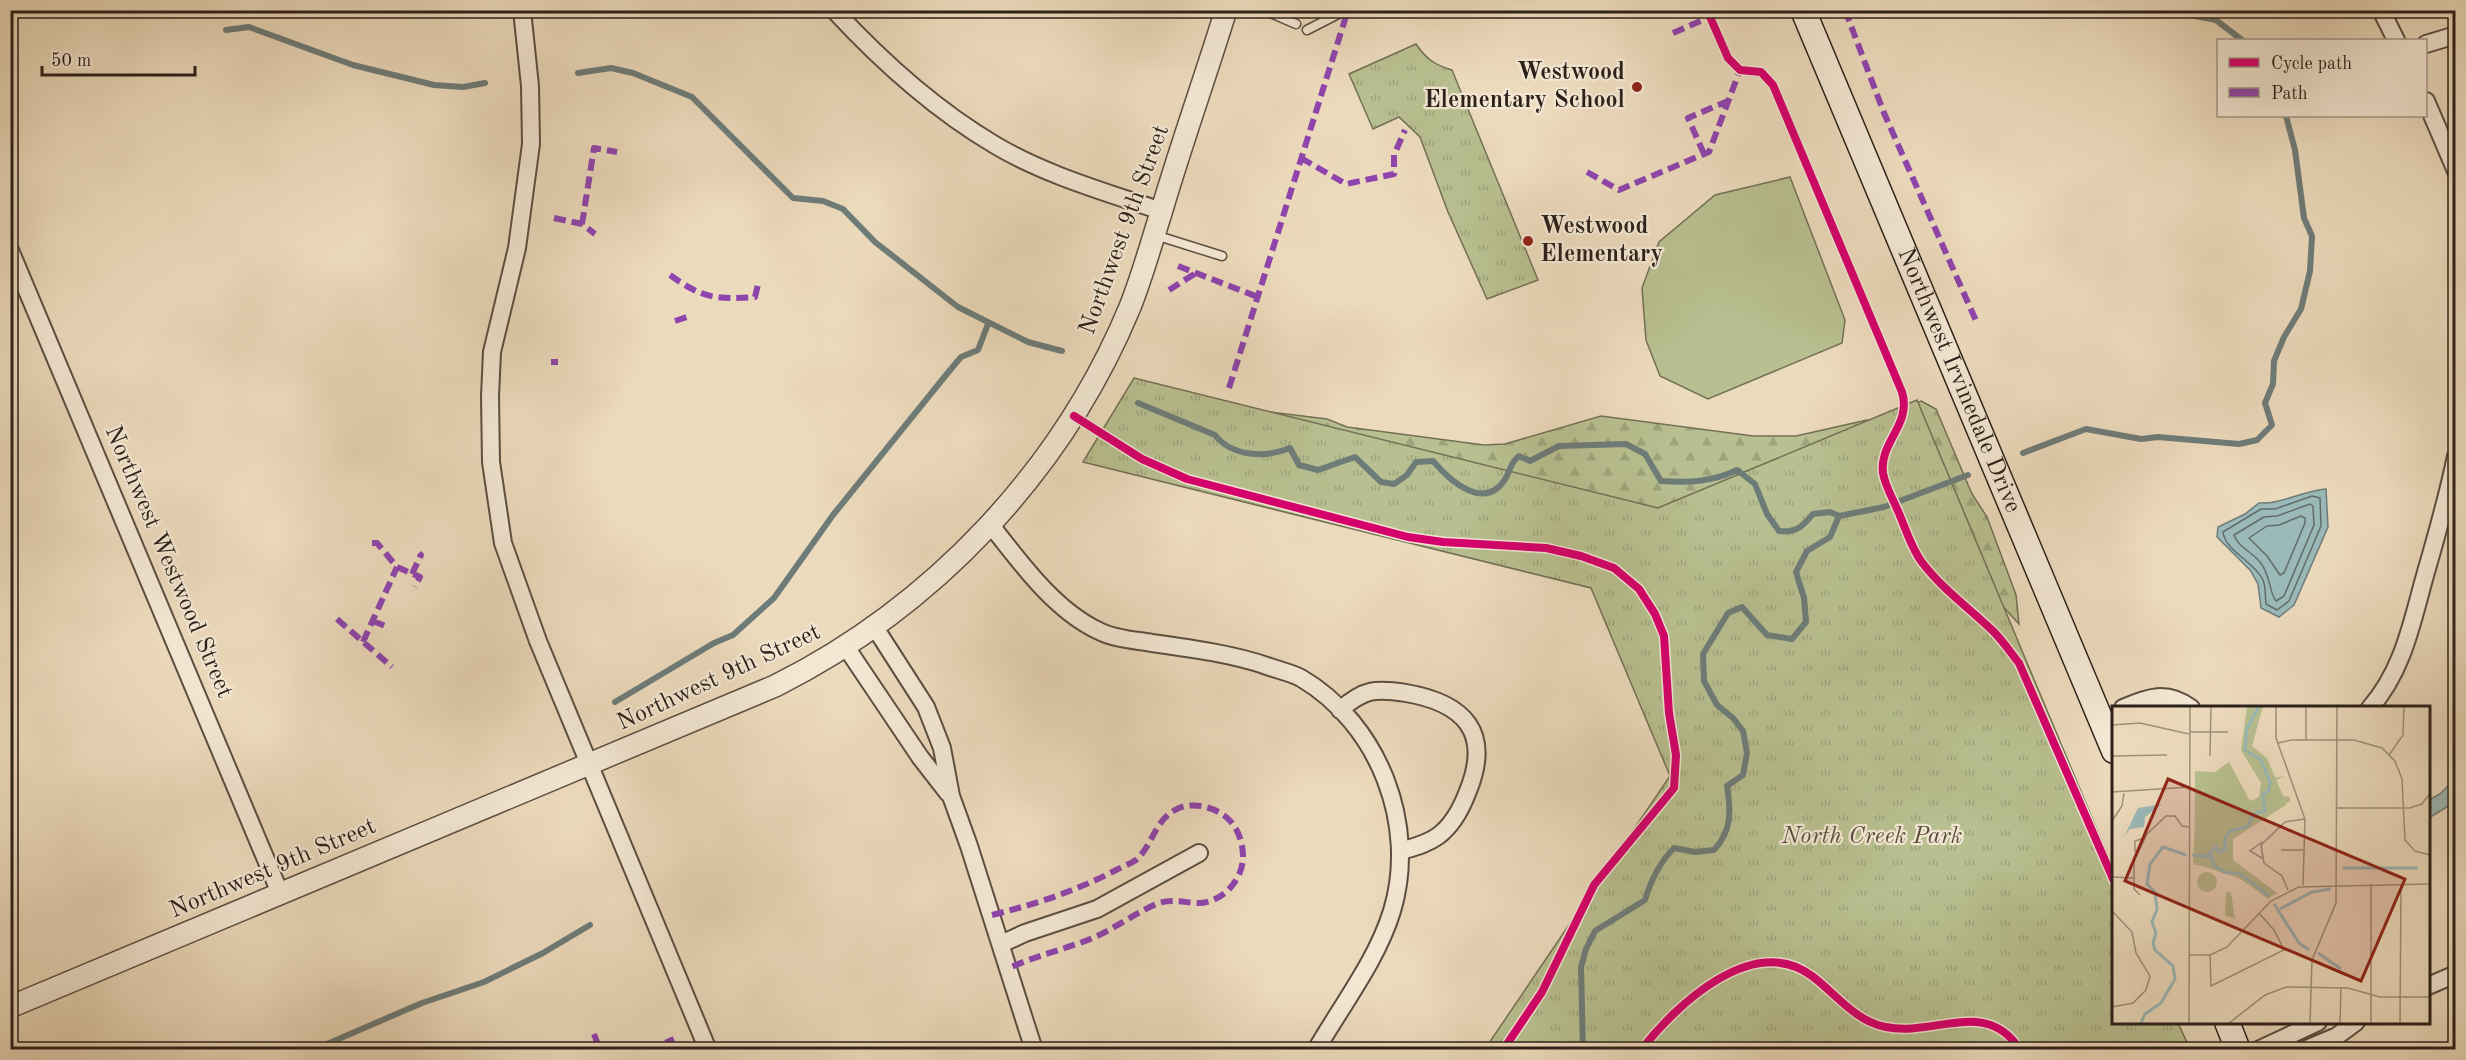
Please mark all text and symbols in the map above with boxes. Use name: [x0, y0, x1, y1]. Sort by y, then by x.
scale bar: [42, 39, 195, 77]
legend: [2217, 39, 2427, 117]
text: 50 m: [51, 52, 91, 70]
text: Cycle path: [2271, 55, 2352, 73]
place label: Westwood Elementary School: [1424, 61, 1625, 113]
marker: Westwood Elementary School: [1630, 80, 1644, 94]
text: Path: [2271, 85, 2308, 103]
street label: Northwest 9th Street: [1076, 122, 1174, 338]
place label: Westwood Elementary: [1540, 215, 1663, 267]
marker: Westwood Elementary: [1521, 234, 1535, 248]
street label: Northwest Irvinedale Drive: [1892, 245, 2025, 517]
street label: Northwest Westwood Street: [100, 422, 236, 702]
street label: Northwest 9th Street: [614, 620, 824, 736]
inset map: [2112, 706, 2430, 1024]
street label: Northwest 9th Street: [166, 815, 380, 923]
park label: North Creek Park: [1780, 825, 1963, 849]

